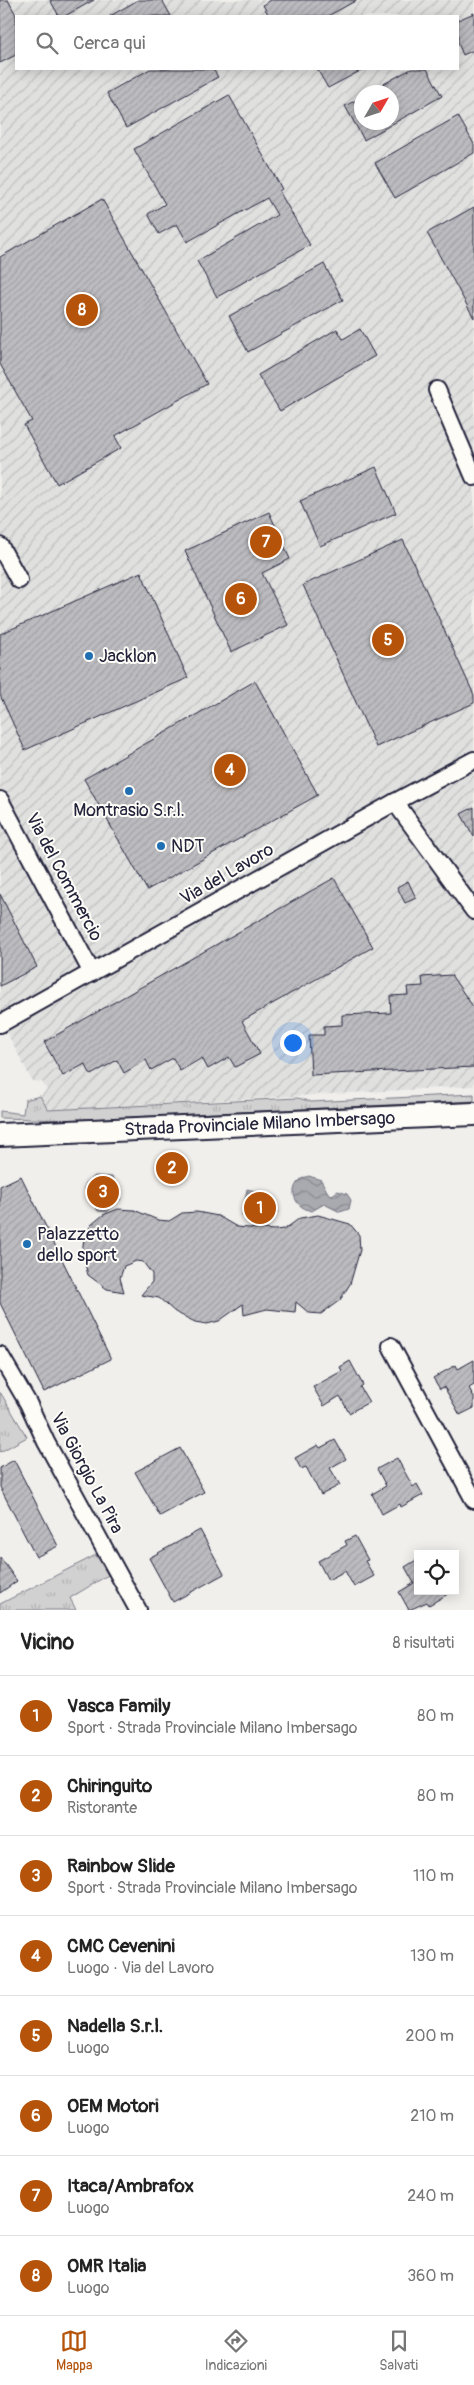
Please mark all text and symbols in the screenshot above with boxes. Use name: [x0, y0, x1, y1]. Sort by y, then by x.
search box: [15, 15, 459, 70]
icon: search: [33, 29, 61, 57]
text: Cerca qui: [73, 31, 145, 55]
north arrow: [354, 85, 399, 130]
pin: 8: [66, 291, 98, 329]
pin: 7: [250, 523, 282, 561]
pin: 6: [225, 580, 257, 618]
pin: 5: [372, 621, 404, 659]
place label: Jacklon: [99, 645, 157, 668]
marker: Jacklon: [83, 650, 95, 662]
pin: 4: [214, 751, 246, 789]
marker: Montrasio S.r.l.: [123, 785, 135, 797]
place label: Montrasio S.r.l.: [73, 799, 185, 822]
street label: Via del Commercio: [21, 809, 108, 945]
place label: NDT: [171, 835, 204, 858]
street label: Via del Lavoro: [176, 838, 278, 910]
marker: NDT: [155, 840, 167, 852]
your location: [280, 1030, 306, 1056]
street label: Strada Provinciale Milano Imbersago: [124, 1106, 396, 1141]
pin: 2: [156, 1149, 188, 1187]
pin: 3: [87, 1173, 119, 1211]
pin: 1: [244, 1189, 276, 1227]
place label: Palazzetto dello sport: [37, 1223, 119, 1267]
marker: Palazzetto dello sport: [21, 1238, 33, 1250]
street label: Via Giorgio La Pira: [45, 1409, 129, 1537]
map controls: [414, 1550, 459, 1595]
button: locate: [414, 1550, 459, 1595]
text: Vicino: [20, 1629, 74, 1656]
text: 8 risultati: [393, 1633, 454, 1653]
text: Vasca Family: [67, 1694, 170, 1718]
text: 1: [33, 1706, 39, 1726]
text: 80 m: [417, 1706, 454, 1726]
text: Sport · Strada Provinciale Milano Imbersago: [67, 1718, 357, 1738]
text: Chiringuito: [67, 1774, 152, 1798]
text: 2: [32, 1786, 40, 1806]
text: 80 m: [417, 1786, 454, 1806]
text: Ristorante: [67, 1798, 137, 1818]
text: Rainbow Slide: [67, 1854, 175, 1878]
text: 3: [32, 1866, 40, 1886]
text: 110 m: [413, 1866, 454, 1886]
text: Sport · Strada Provinciale Milano Imbersago: [67, 1878, 357, 1898]
text: CMC Cevenini: [67, 1934, 175, 1958]
text: 4: [31, 1946, 41, 1966]
text: 130 m: [410, 1946, 454, 1966]
text: Luogo · Via del Lavoro: [67, 1958, 214, 1978]
text: Nadella S.r.l.: [67, 2014, 163, 2038]
text: 5: [32, 2026, 40, 2046]
text: 200 m: [406, 2026, 454, 2046]
text: Luogo: [67, 2038, 109, 2058]
text: OEM Motori: [67, 2094, 159, 2118]
text: 6: [31, 2106, 41, 2126]
text: 210 m: [410, 2106, 454, 2126]
text: Luogo: [67, 2118, 109, 2138]
text: Itaca/Ambrafox: [67, 2174, 194, 2198]
text: 7: [32, 2186, 40, 2206]
text: 240 m: [407, 2186, 454, 2206]
text: Luogo: [67, 2198, 109, 2218]
text: OMR Italia: [67, 2254, 146, 2278]
text: 8: [32, 2266, 40, 2286]
text: 360 m: [407, 2266, 454, 2286]
text: Luogo: [67, 2278, 109, 2298]
tab: Mappa: [56, 2327, 92, 2374]
tab: Indicazioni: [205, 2327, 267, 2374]
tab: Salvati: [379, 2327, 418, 2374]

